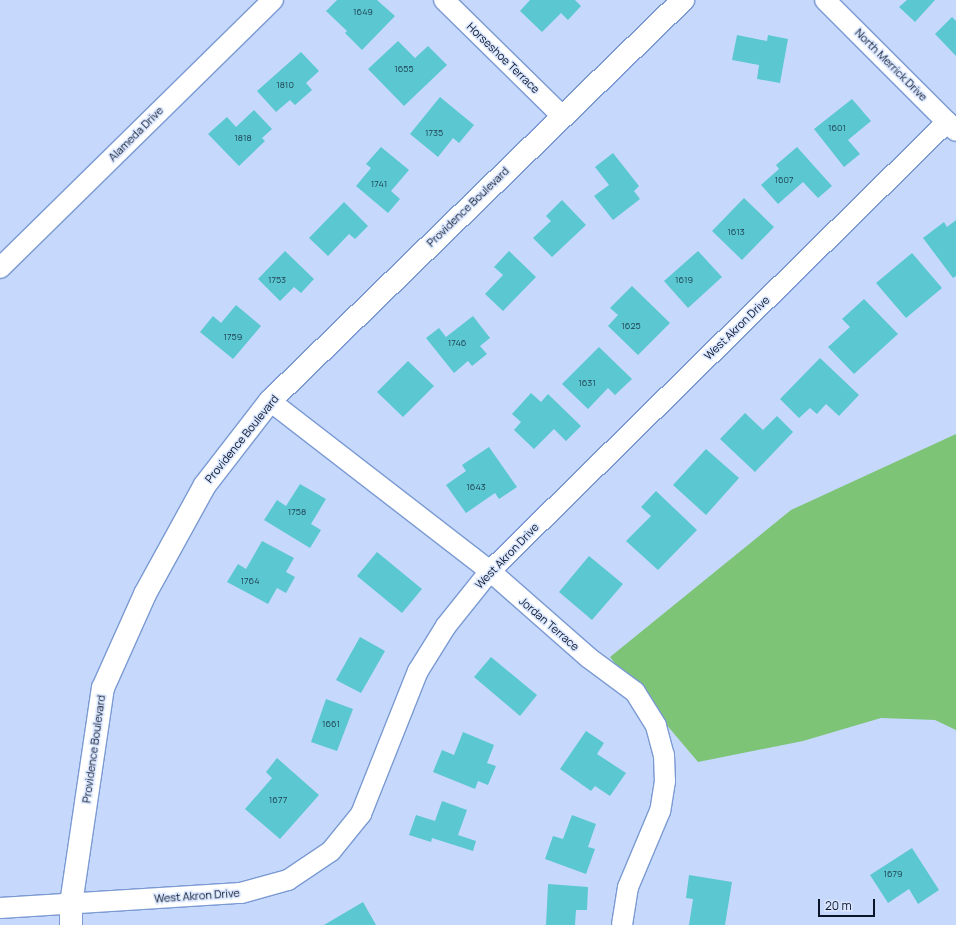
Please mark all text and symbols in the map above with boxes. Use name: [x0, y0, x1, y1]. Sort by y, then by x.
house number: 1649: [353, 7, 373, 17]
street label: Horseshoe Terrace: [464, 20, 542, 96]
street label: North Merrick Drive: [852, 26, 930, 104]
house number: 1655: [394, 64, 414, 74]
house number: 1810: [276, 80, 294, 90]
street label: Alameda Drive: [106, 104, 166, 164]
house number: 1601: [828, 123, 846, 133]
house number: 1735: [425, 128, 443, 138]
house number: 1818: [234, 133, 252, 143]
street label: Providence Boulevard: [424, 164, 512, 250]
house number: 1607: [774, 175, 794, 185]
house number: 1741: [371, 179, 387, 189]
house number: 1613: [727, 227, 745, 237]
house number: 1753: [268, 275, 286, 285]
house number: 1619: [675, 275, 693, 285]
street label: West Akron Drive: [702, 293, 772, 363]
house number: 1625: [621, 321, 641, 331]
house number: 1759: [224, 332, 242, 342]
house number: 1746: [448, 338, 466, 348]
house number: 1631: [578, 378, 596, 388]
street label: Providence Boulevard: [203, 392, 281, 486]
house number: 1643: [466, 482, 486, 492]
house number: 1758: [288, 507, 306, 517]
street label: West Akron Drive: [472, 521, 542, 591]
house number: 1764: [241, 576, 259, 586]
street label: Jordan Terrace: [516, 594, 582, 654]
street label: Providence Boulevard: [80, 694, 108, 804]
house number: 1661: [322, 719, 340, 729]
house number: 1677: [269, 795, 287, 805]
house number: 1679: [883, 869, 903, 879]
street label: West Akron Drive: [154, 886, 240, 906]
scale bar: [820, 891, 877, 917]
text: 20 m: [825, 897, 852, 914]

